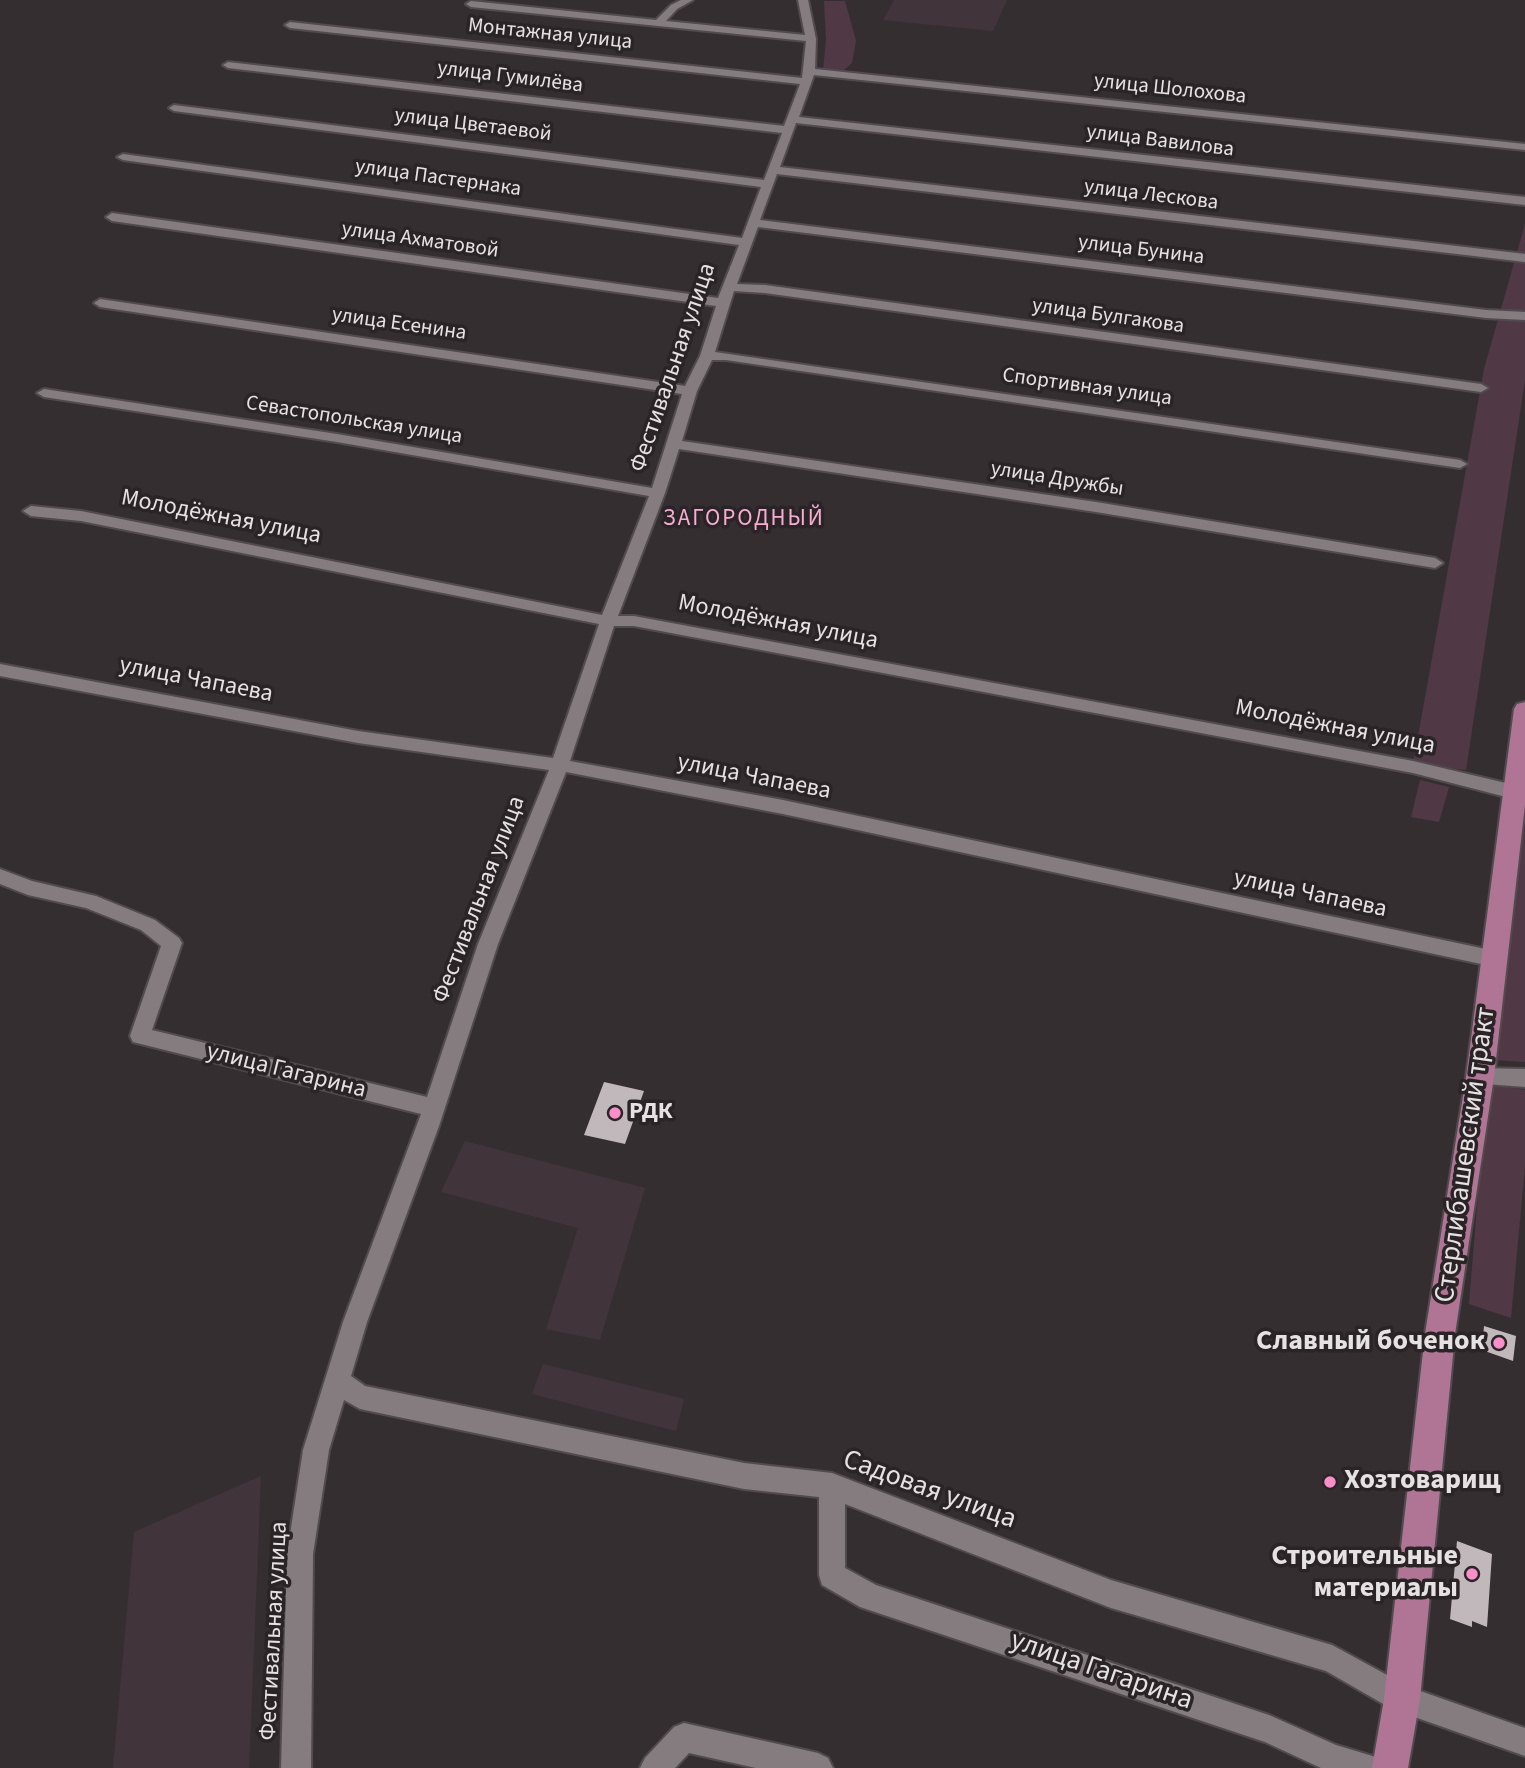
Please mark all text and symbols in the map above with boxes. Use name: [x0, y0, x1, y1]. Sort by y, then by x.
street label: Монтажная улица: [467, 14, 633, 56]
street label: улица Гумилёва: [436, 57, 584, 99]
street label: улица Шолохова: [1093, 69, 1247, 111]
street label: улица Цветаевой: [393, 104, 553, 148]
street label: улица Вавилова: [1085, 120, 1235, 164]
street label: улица Пастернака: [353, 155, 523, 203]
street label: улица Лескова: [1082, 175, 1220, 217]
street label: улица Ахматовой: [340, 218, 500, 264]
street label: улица Бунина: [1076, 231, 1206, 271]
street label: Фестивальная улица: [625, 260, 723, 476]
street label: улица Булгакова: [1030, 294, 1186, 340]
street label: улица Есенина: [330, 303, 468, 347]
street label: Спортивная улица: [1001, 364, 1173, 412]
street label: Севастопольская улица: [244, 391, 464, 451]
street label: улица Дружбы: [989, 457, 1125, 503]
street label: Молодёжная улица: [119, 484, 323, 552]
district label: ЗАГОРОДНЫЙ: [664, 506, 824, 534]
street label: Молодёжная улица: [676, 589, 880, 657]
street label: улица Чапаева: [117, 652, 275, 710]
street label: Молодёжная улица: [1233, 694, 1437, 762]
street label: улица Чапаева: [675, 749, 833, 807]
street label: Фестивальная улица: [427, 792, 533, 1008]
street label: улица Чапаева: [1231, 865, 1389, 925]
street label: Стерлибашевский тракт: [1430, 1005, 1504, 1305]
street label: улица Гагарина: [203, 1038, 369, 1106]
place label: РДК: [629, 1099, 672, 1127]
marker: РДК: [607, 1105, 623, 1121]
place label: Славный боченок: [1256, 1326, 1485, 1360]
marker: Славный боченок: [1491, 1335, 1507, 1351]
street label: Садовая улица: [838, 1444, 1020, 1538]
place label: Хозтоварищ: [1344, 1465, 1501, 1499]
marker: Хозтоварищ: [1322, 1474, 1338, 1490]
street label: Фестивальная улица: [255, 1521, 295, 1741]
place label: Строительные материалы: [1271, 1541, 1458, 1607]
marker: Строительные материалы: [1464, 1566, 1480, 1582]
street label: улица Гагарина: [1006, 1625, 1196, 1719]

